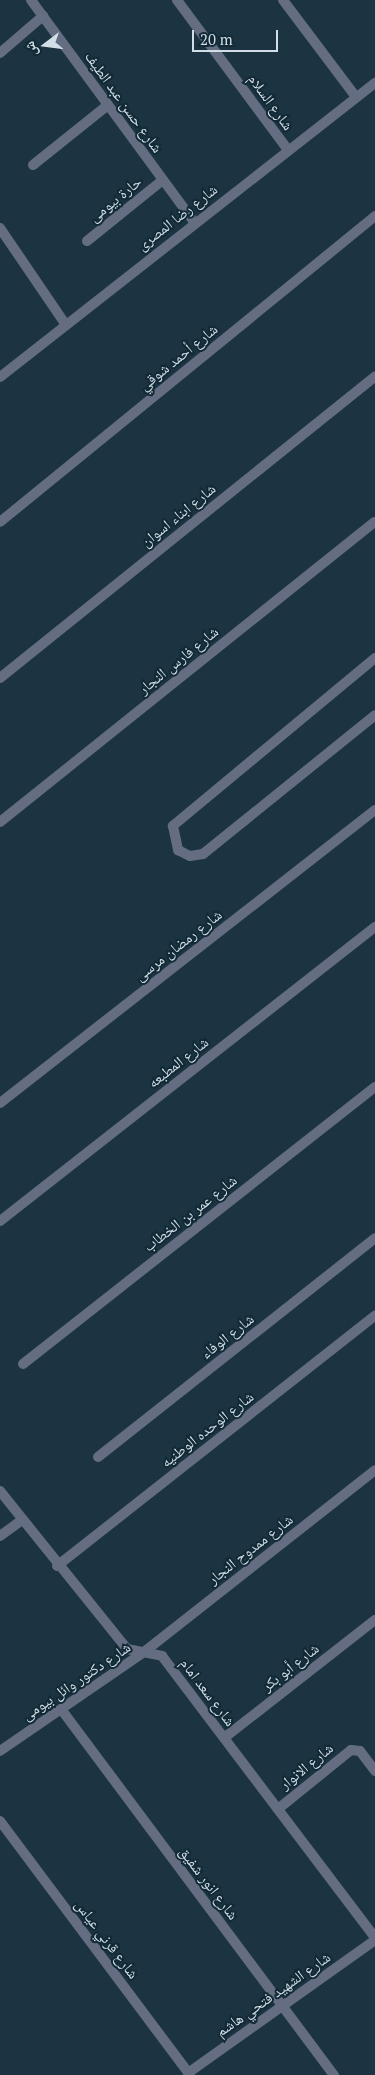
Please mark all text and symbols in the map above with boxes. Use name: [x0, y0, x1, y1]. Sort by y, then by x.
north arrow: [20, 20, 70, 70]
scale bar: [195, 20, 281, 52]
text: 20 m: [200, 29, 233, 49]
text: ش: [19, 39, 41, 59]
street label: شارع حسن عبد الطيف: [81, 48, 167, 156]
street label: شارع السلام: [245, 70, 297, 134]
street label: حارة بيومى: [85, 172, 145, 226]
street label: شارع رضا المصرى: [133, 180, 221, 254]
street label: شارع أحمد شوقي: [135, 320, 221, 394]
street label: شارع ابناء اسوان: [137, 479, 219, 551]
street label: شارع فارس النجار: [134, 622, 222, 698]
street label: شارع رمضان مرسى: [131, 905, 225, 985]
street label: شارع المطبعه: [144, 1033, 212, 1091]
street label: شارع عمر بن الخطاب: [140, 1171, 240, 1255]
street label: شارع الوفاء: [197, 1310, 257, 1362]
street label: شارع الوحده الوطنيه: [157, 1387, 257, 1471]
street label: شارع ممدوح النجار: [204, 1510, 296, 1588]
street label: شارع دكتور وائل بيومى: [18, 1638, 134, 1724]
street label: شارع أبو بكر: [258, 1639, 322, 1695]
street label: شارع سعد امام: [177, 1654, 239, 1730]
street label: شارع الانوار: [275, 1739, 337, 1793]
street label: شارع انور شفيق: [176, 1843, 242, 1923]
street label: شارع قرني عياس: [71, 1896, 143, 1982]
street label: شارع الشهيد فتحي هاشم: [212, 1948, 334, 2040]

